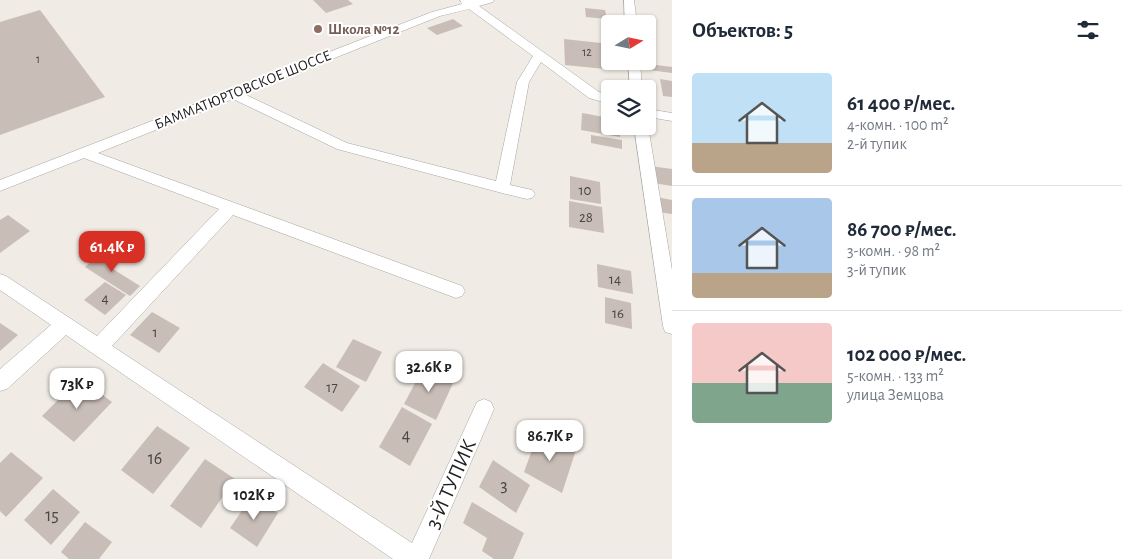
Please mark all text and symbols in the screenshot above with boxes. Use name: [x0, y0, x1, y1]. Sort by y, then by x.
north arrow: [601, 15, 656, 70]
map controls: [601, 15, 656, 135]
icon: filters: [1074, 16, 1102, 44]
text: Объектов: 5: [692, 20, 793, 41]
place label: Школа №12: [328, 22, 399, 37]
marker: Школа №12: [312, 23, 324, 35]
house number: 12: [582, 46, 592, 58]
street label: БАММАТЮРТОВСКОЕ ШОССЕ: [152, 48, 334, 132]
house number: 1: [36, 53, 40, 65]
button: layers: [601, 80, 656, 135]
icon: home: [732, 93, 792, 153]
text: 61 400 ₽/мес.: [847, 93, 955, 114]
text: 4-комн. · 100 m²: [847, 117, 949, 133]
text: 2-й тупик: [847, 136, 907, 152]
house number: 10: [578, 183, 592, 198]
house number: 28: [579, 210, 593, 225]
icon: home: [732, 218, 792, 278]
text: 86 700 ₽/мес.: [847, 219, 957, 240]
pin: 61.4K ₽: [66, 230, 158, 273]
text: 61.4K ₽: [90, 239, 134, 255]
text: 3-комн. · 98 m²: [847, 243, 940, 259]
text: 3-й тупик: [847, 262, 906, 278]
house number: 14: [609, 272, 621, 287]
house number: 4: [101, 291, 109, 306]
house number: 16: [612, 306, 624, 321]
house number: 1: [152, 325, 158, 340]
icon: home: [732, 343, 792, 403]
text: 102 000 ₽/мес.: [847, 344, 966, 365]
pin: 32.6K ₽: [383, 350, 475, 393]
text: 32.6K ₽: [406, 359, 452, 375]
pin: 73K ₽: [42, 368, 112, 410]
text: 5-комн. · 133 m²: [847, 368, 944, 384]
text: 73K ₽: [60, 376, 94, 392]
house number: 17: [326, 380, 338, 395]
text: улица Земцова: [847, 387, 944, 403]
pin: 86.7K ₽: [504, 420, 596, 462]
house number: 4: [402, 427, 411, 445]
text: 86.7K ₽: [527, 428, 573, 444]
street label: 3-Й ТУПИК: [421, 436, 480, 532]
house number: 16: [148, 450, 162, 468]
house number: 3: [500, 477, 508, 495]
pin: 102K ₽: [213, 478, 295, 521]
text: 102K ₽: [234, 487, 274, 503]
house number: 15: [45, 507, 59, 525]

